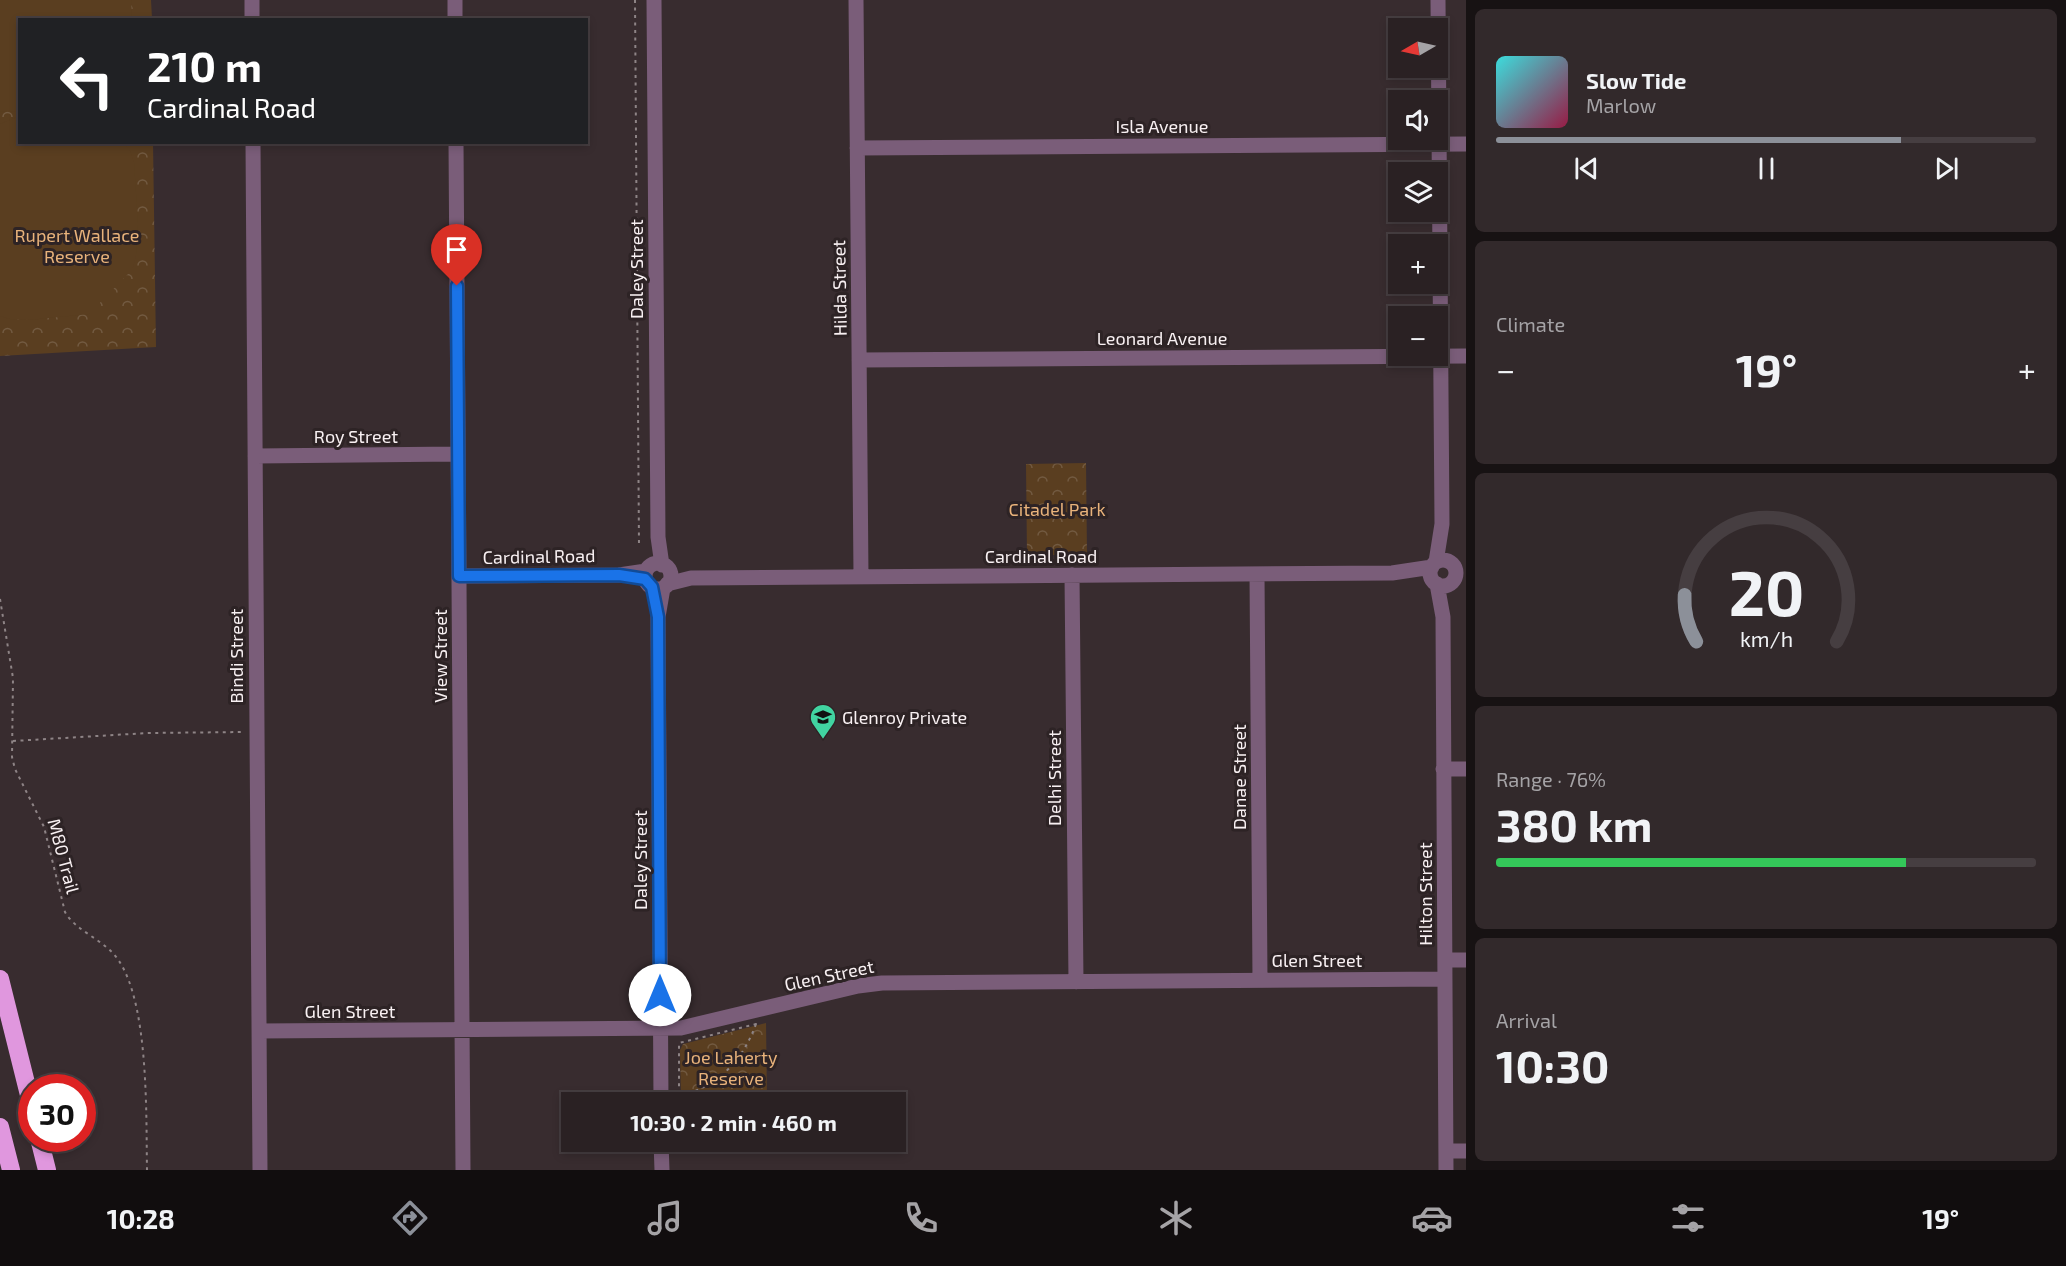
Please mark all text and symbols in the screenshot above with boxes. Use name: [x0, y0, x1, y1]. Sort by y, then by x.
north arrow: [1388, 18, 1448, 78]
map controls: [1388, 18, 1448, 366]
text: 210 m: [147, 40, 262, 90]
icon: left: [48, 42, 126, 120]
text: Slow Tide: [1586, 67, 1686, 93]
button: sound: [1388, 90, 1448, 150]
text: Cardinal Road: [147, 91, 316, 123]
text: Marlow: [1586, 93, 1656, 117]
street label: Isla Avenue: [1116, 115, 1209, 137]
icon: previous: [1570, 152, 1603, 185]
icon: pause: [1750, 152, 1783, 185]
icon: next: [1930, 152, 1963, 185]
button: layers: [1388, 162, 1448, 222]
street label: Daley Street: [625, 219, 647, 319]
park label: Rupert Wallace Reserve: [15, 224, 139, 267]
pin: [431, 224, 482, 286]
icon: arrive: [440, 233, 473, 266]
button: +: [1388, 234, 1448, 294]
street label: Hilda Street: [827, 240, 851, 336]
button: −: [1388, 306, 1448, 366]
text: Climate: [1496, 312, 1565, 336]
street label: Leonard Avenue: [1097, 327, 1227, 349]
text: 19°: [1736, 342, 1797, 396]
text: −: [1496, 349, 1515, 389]
text: +: [2018, 349, 2036, 389]
street label: Roy Street: [314, 425, 398, 447]
park label: Citadel Park: [1008, 498, 1106, 520]
street label: Cardinal Road: [482, 544, 596, 568]
street label: Cardinal Road: [985, 545, 1097, 567]
text: 20: [1728, 554, 1804, 629]
street label: Bindi Street: [225, 608, 247, 703]
street label: View Street: [429, 609, 451, 703]
text: km/h: [1739, 626, 1793, 651]
school or university icon: Glenroy Private: [808, 702, 838, 740]
place label: Glenroy Private: [842, 706, 967, 728]
street label: Danae Street: [1228, 724, 1250, 830]
street label: Delhi Street: [1043, 730, 1065, 826]
text: Range · 76%: [1496, 767, 1606, 791]
text: 380 km: [1496, 797, 1652, 851]
street label: Daley Street: [629, 810, 651, 910]
street label: M80 Trail: [43, 816, 85, 897]
street label: Hilton Street: [1414, 842, 1436, 946]
street label: Glen Street: [1272, 949, 1363, 971]
street label: Glen Street: [782, 955, 876, 995]
position arrow: [628, 963, 692, 1027]
street label: Glen Street: [305, 1000, 396, 1022]
text: Arrival: [1496, 1008, 1557, 1032]
text: 10:30: [1496, 1038, 1609, 1092]
park label: Joe Laherty Reserve: [685, 1046, 778, 1089]
speed limit sign: 30: [18, 1074, 96, 1152]
text: 10:30 · 2 min · 460 m: [630, 1109, 837, 1135]
icon: directions: [389, 1197, 431, 1239]
icon: music: [644, 1197, 686, 1239]
icon: phone: [900, 1197, 942, 1239]
icon: climate: [1155, 1197, 1197, 1239]
icon: car: [1411, 1197, 1453, 1239]
icon: filters: [1667, 1197, 1709, 1239]
text: 10:28: [107, 1202, 175, 1234]
text: 19°: [1922, 1202, 1959, 1234]

